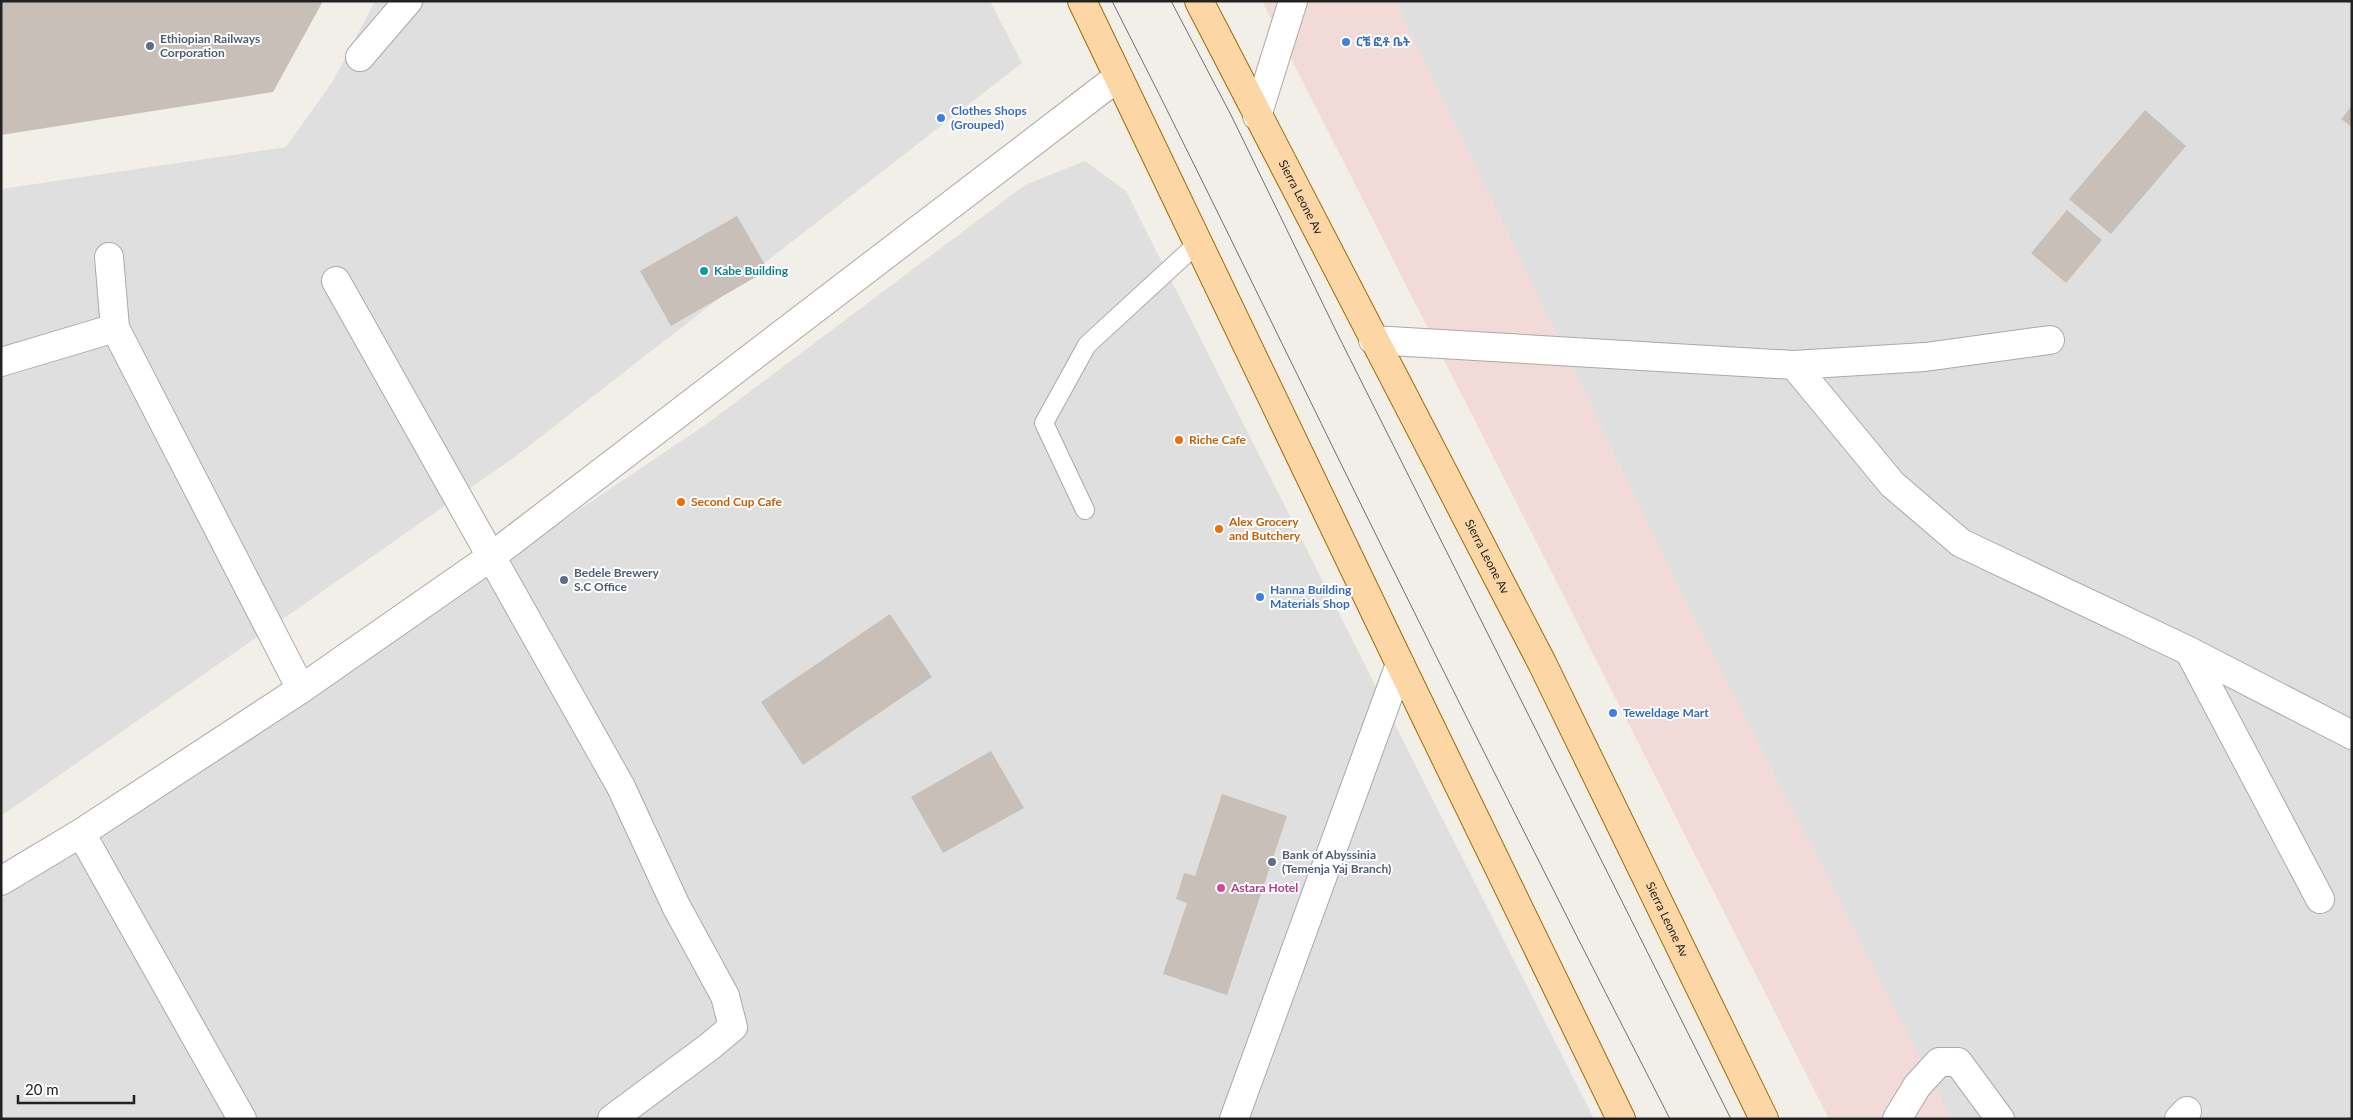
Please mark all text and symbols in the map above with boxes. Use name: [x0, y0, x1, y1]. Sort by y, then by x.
place label: Ethiopian Railways Corporation: [160, 31, 260, 60]
place label: ርቼ ፎቶ ቤት: [1356, 34, 1411, 49]
marker: ርቼ ፎቶ ቤት: [1340, 36, 1352, 48]
marker: Ethiopian Railways Corporation: [144, 40, 156, 52]
place label: Clothes Shops (Grouped): [951, 103, 1027, 132]
marker: Clothes Shops (Grouped): [935, 112, 947, 124]
street label: Sierra Leone Av: [1276, 157, 1327, 238]
place label: Kabe Building: [714, 263, 789, 278]
marker: Kabe Building: [698, 265, 710, 277]
place label: Riche Cafe: [1189, 432, 1247, 447]
marker: Riche Cafe: [1173, 434, 1185, 446]
place label: Second Cup Cafe: [691, 494, 782, 509]
marker: Second Cup Cafe: [675, 496, 687, 508]
place label: Alex Grocery and Butchery: [1228, 514, 1301, 543]
street label: Sierra Leone Av: [1462, 517, 1513, 597]
marker: Alex Grocery and Butchery: [1213, 523, 1225, 535]
place label: Bedele Brewery S.C Office: [574, 565, 660, 594]
marker: Bedele Brewery S.C Office: [558, 574, 570, 586]
place label: Hanna Building Materials Shop: [1270, 582, 1352, 611]
marker: Hanna Building Materials Shop: [1254, 591, 1266, 603]
place label: Teweldage Mart: [1623, 705, 1709, 720]
marker: Teweldage Mart: [1607, 707, 1619, 719]
place label: Bank of Abyssinia (Temenja Yaj Branch): [1282, 847, 1391, 876]
marker: Bank of Abyssinia (Temenja Yaj Branch): [1266, 856, 1278, 868]
street label: Sierra Leone Av: [1643, 879, 1692, 960]
place label: Astara Hotel: [1230, 880, 1298, 895]
marker: Astara Hotel: [1215, 882, 1227, 894]
scale bar: [18, 1072, 134, 1104]
text: 20 m: [25, 1080, 59, 1098]

